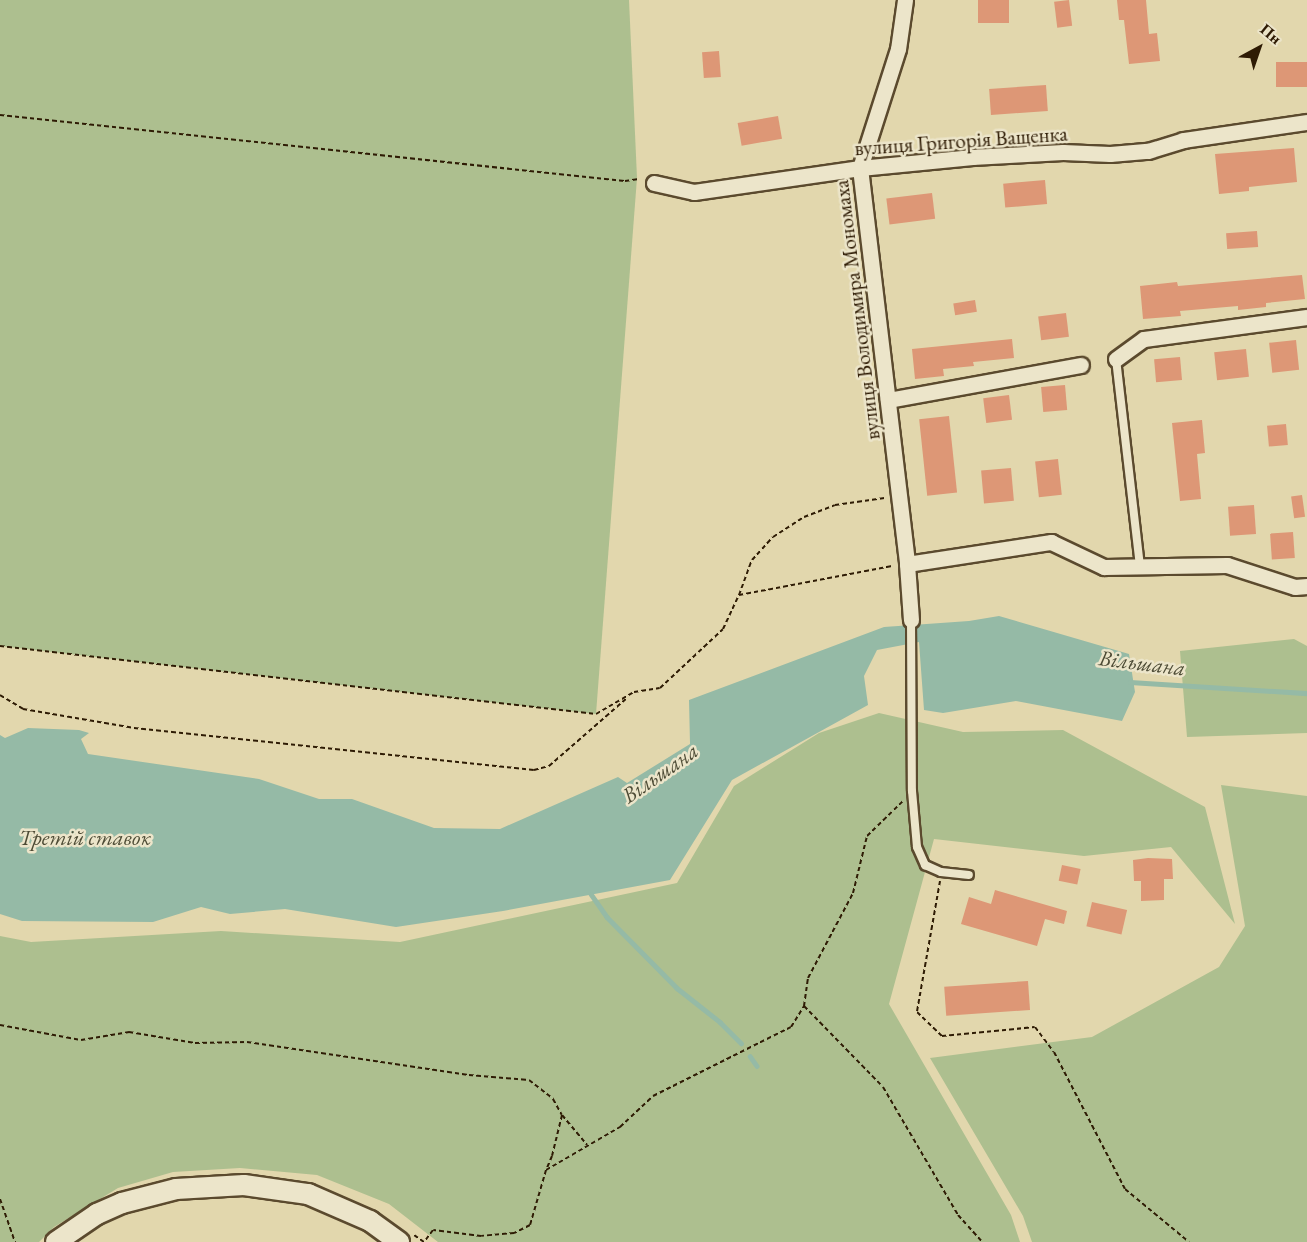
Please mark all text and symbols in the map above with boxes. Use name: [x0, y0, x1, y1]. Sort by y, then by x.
north arrow: [1229, 18, 1289, 78]
text: Пн: [1256, 19, 1286, 49]
street label: вулиця Григорія Ващенка: [854, 121, 1068, 161]
street label: вулиця Володимира Мономаха: [829, 179, 885, 441]
water label: Вільшана: [1097, 645, 1187, 681]
water label: Вільшана: [617, 737, 703, 809]
water label: Третій ставок: [19, 825, 151, 851]

